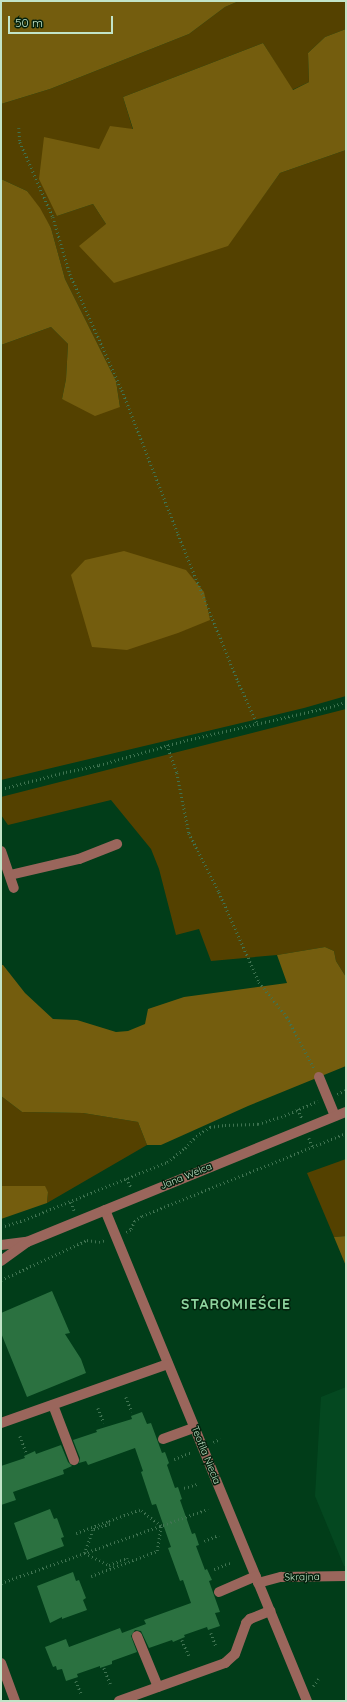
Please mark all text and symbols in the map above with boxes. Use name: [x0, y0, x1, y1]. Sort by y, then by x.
scale bar: [10, 8, 115, 34]
text: 50 m: [15, 15, 43, 30]
street label: Jana Welca: [158, 1160, 214, 1192]
district label: STAROMIEŚCIE: [181, 1296, 291, 1312]
street label: Teofila Niecia: [189, 1424, 223, 1486]
street label: Skrajna: [284, 1571, 320, 1583]

